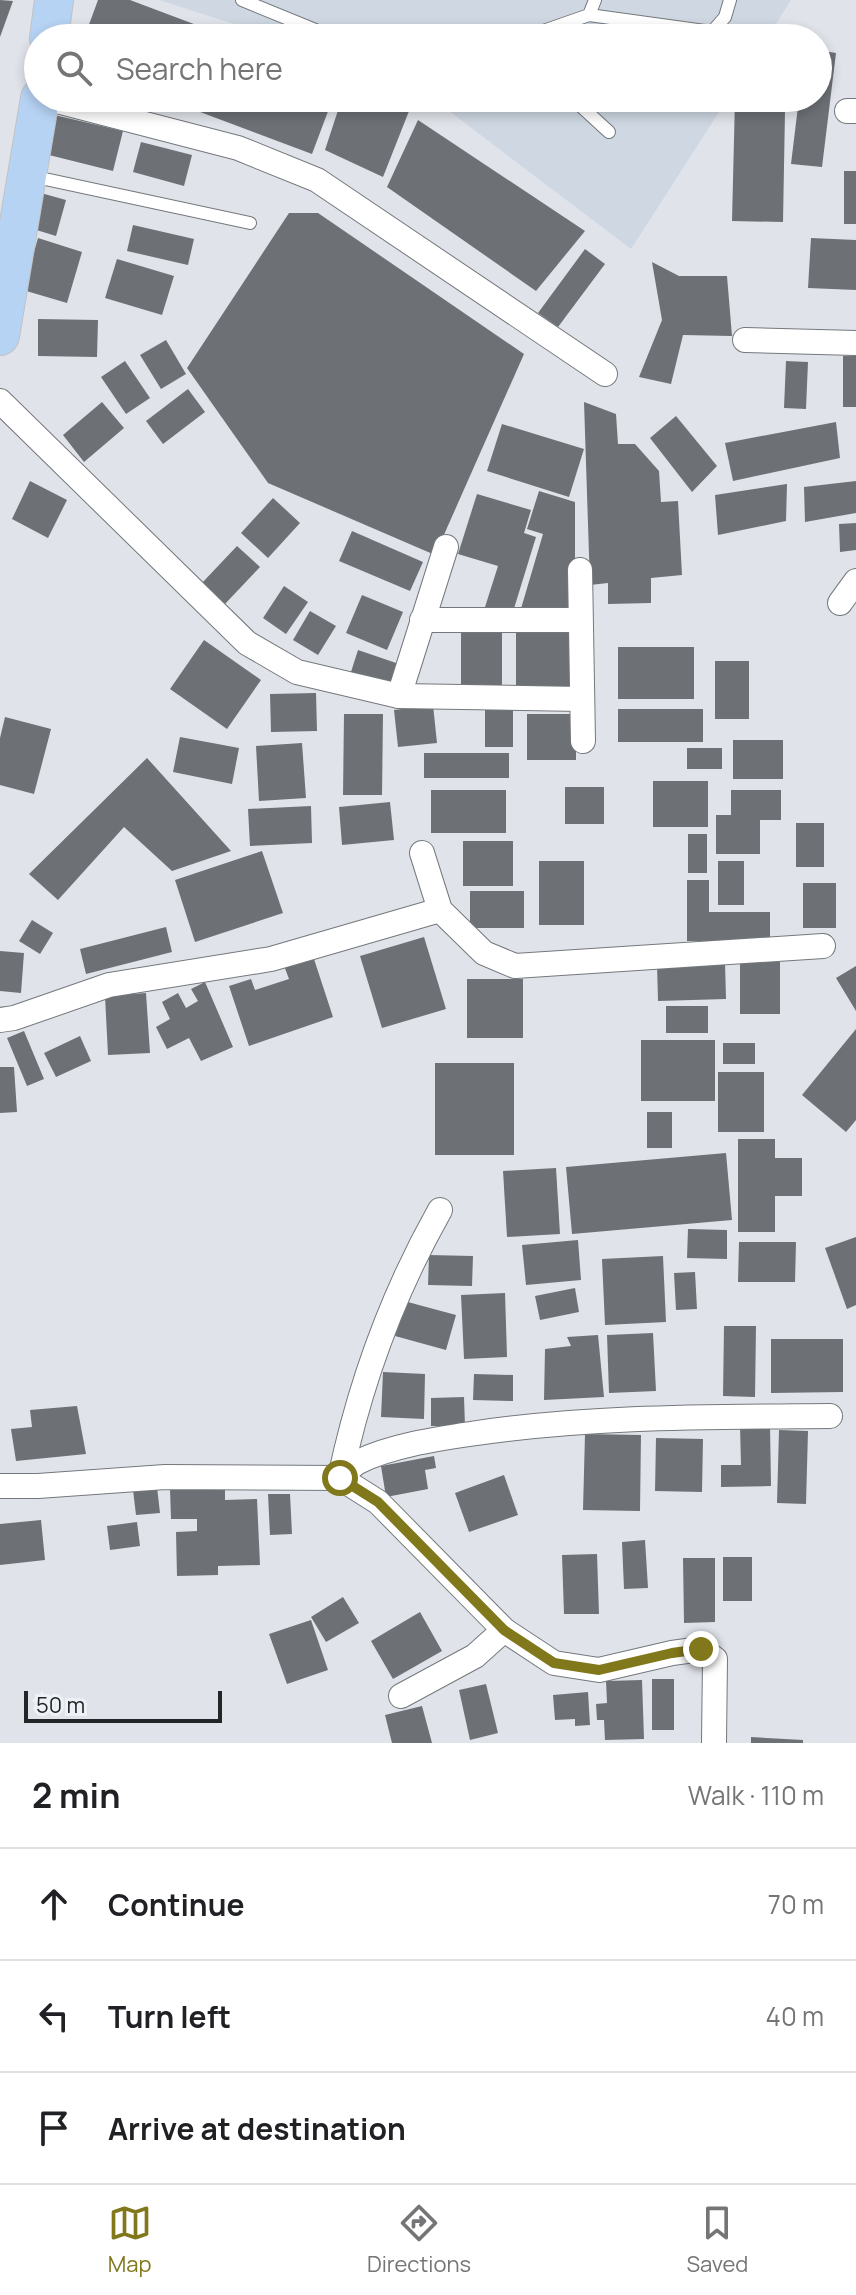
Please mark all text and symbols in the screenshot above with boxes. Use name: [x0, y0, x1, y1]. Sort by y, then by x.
search box: [24, 24, 832, 112]
icon: search: [52, 46, 96, 90]
text: Search here: [116, 48, 283, 89]
route start: [322, 1460, 358, 1496]
route end: [683, 1631, 719, 1667]
scale bar: [24, 1687, 222, 1723]
text: 50 m: [36, 1690, 85, 1720]
text: 2 min: [32, 1772, 120, 1818]
text: Walk · 110 m: [688, 1777, 824, 1813]
icon: ahead: [32, 1882, 76, 1926]
text: Continue: [108, 1884, 244, 1925]
text: 70 m: [768, 1886, 824, 1922]
icon: left: [32, 1994, 76, 2038]
text: Turn left: [108, 1996, 231, 2037]
text: 40 m: [766, 1998, 824, 2034]
icon: arrive: [32, 2106, 76, 2150]
text: Arrive at destination: [108, 2108, 406, 2149]
tab: Map: [108, 2201, 152, 2279]
tab: Directions: [367, 2201, 471, 2279]
tab: Saved: [686, 2201, 748, 2279]

